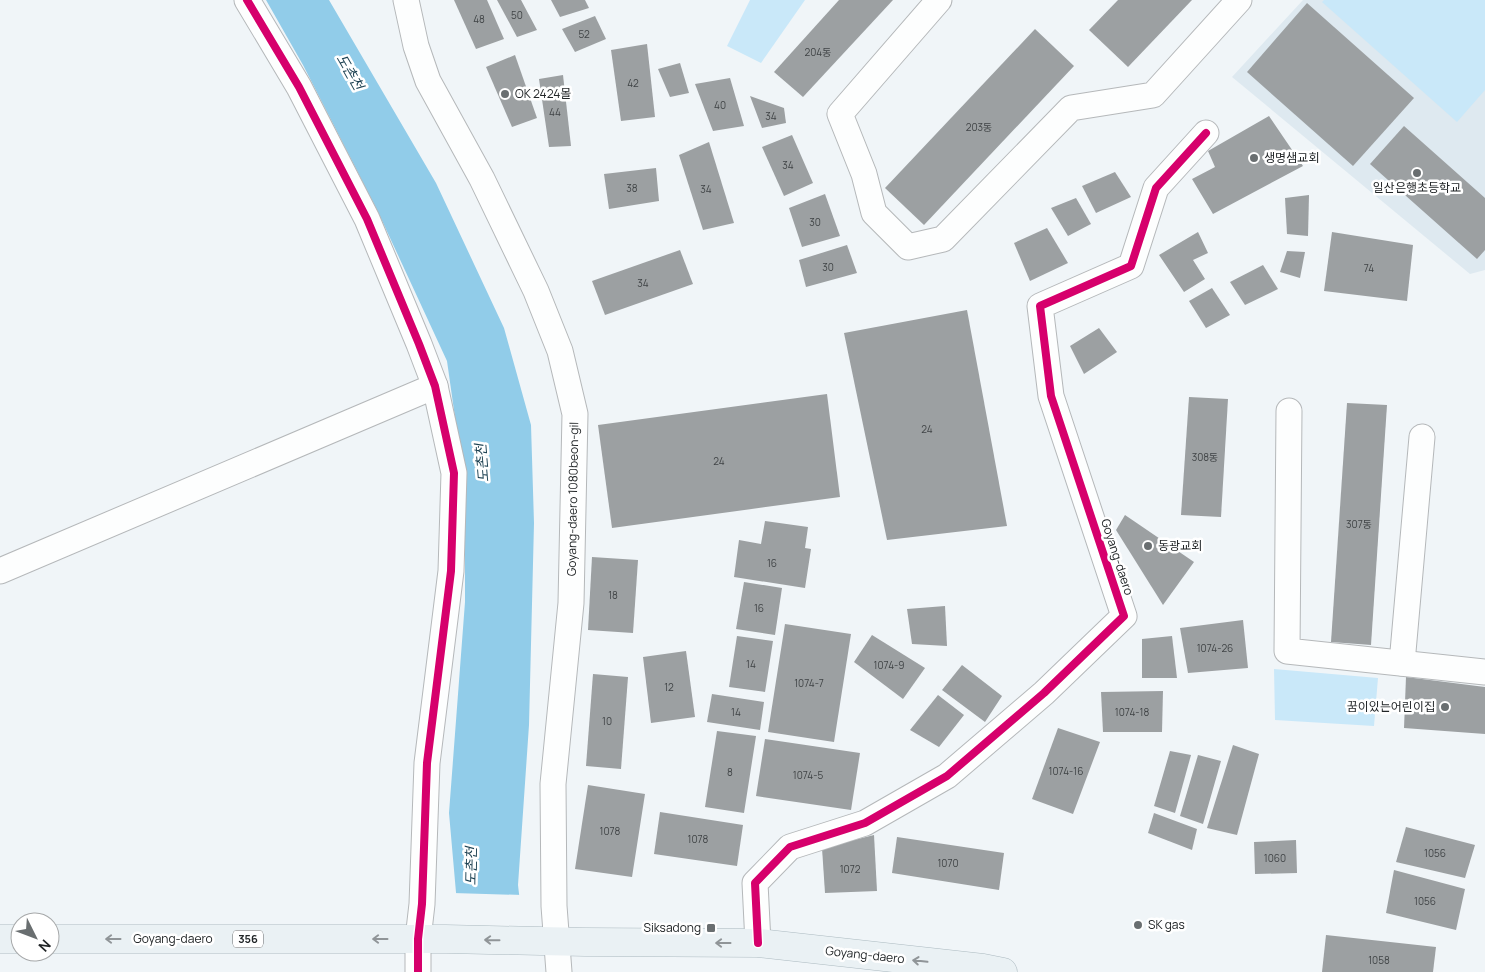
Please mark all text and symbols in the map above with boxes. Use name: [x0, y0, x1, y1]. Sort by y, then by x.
house number: 50: [511, 8, 523, 22]
house number: 48: [473, 12, 485, 26]
house number: 52: [578, 27, 590, 41]
house number: 204동: [805, 45, 831, 59]
water label: 도촌천: [333, 50, 369, 94]
house number: 42: [627, 76, 639, 90]
place label: OK 2424몰: [515, 85, 571, 102]
marker: OK 2424몰: [499, 88, 511, 100]
house number: 40: [714, 98, 726, 112]
house number: 44: [549, 105, 561, 119]
house number: 34: [765, 109, 777, 123]
house number: 203동: [966, 120, 992, 134]
place label: 생명샘교회: [1264, 149, 1319, 166]
marker: 생명샘교회: [1248, 152, 1260, 164]
house number: 34: [782, 158, 794, 172]
marker: 일산은행초등학교: [1411, 167, 1423, 179]
place label: 일산은행초등학교: [1373, 179, 1461, 196]
house number: 38: [626, 181, 638, 195]
house number: 34: [700, 182, 712, 196]
house number: 30: [809, 215, 821, 229]
house number: 30: [822, 260, 834, 274]
house number: 74: [1364, 261, 1374, 275]
house number: 34: [637, 276, 649, 290]
street label: Goyang-daero 1080beon-gil: [563, 422, 582, 576]
house number: 24: [921, 422, 933, 436]
water label: 도촌천: [470, 442, 493, 483]
house number: 308동: [1192, 450, 1218, 464]
house number: 24: [713, 454, 725, 468]
street label: Goyang-daero: [1097, 516, 1138, 597]
house number: 307동: [1346, 517, 1372, 531]
place label: 동광교회: [1158, 537, 1202, 554]
marker: 동광교회: [1142, 540, 1154, 552]
house number: 16: [767, 556, 777, 570]
house number: 18: [608, 588, 618, 602]
house number: 16: [754, 601, 764, 615]
house number: 1074-26: [1197, 641, 1233, 655]
house number: 14: [746, 657, 756, 671]
house number: 1074-9: [874, 658, 904, 672]
house number: 1074-7: [794, 676, 824, 690]
house number: 12: [664, 680, 674, 694]
place label: 꿈이있는어린이집: [1347, 698, 1435, 715]
marker: 꿈이있는어린이집: [1439, 701, 1451, 713]
house number: 14: [731, 705, 741, 719]
house number: 1074-18: [1115, 705, 1149, 719]
house number: 10: [602, 714, 612, 728]
house number: 1074-16: [1049, 764, 1083, 778]
house number: 8: [727, 765, 733, 779]
house number: 1074-5: [793, 768, 823, 782]
house number: 1078: [600, 824, 621, 838]
house number: 1078: [688, 832, 709, 846]
water label: 도촌천: [461, 845, 480, 885]
house number: 1056: [1424, 846, 1446, 860]
house number: 1060: [1264, 851, 1286, 865]
house number: 1070: [937, 856, 959, 870]
house number: 1072: [840, 862, 861, 876]
house number: 1056: [1414, 894, 1436, 908]
north arrow: [10, 912, 60, 962]
place label: SK gas: [1148, 916, 1185, 933]
place label: Siksadong: [644, 919, 701, 936]
marker: SK gas: [1132, 919, 1144, 931]
marker: Siksadong: [705, 922, 717, 934]
street label: Goyang-daero: [133, 930, 213, 947]
road number: 356: [233, 931, 263, 948]
one-way arrow: [105, 934, 121, 944]
one-way arrow: [372, 934, 388, 944]
one-way arrow: [484, 935, 500, 945]
text: N: [35, 936, 55, 956]
one-way arrow: [715, 938, 731, 947]
street label: Goyang-daero: [825, 942, 905, 967]
house number: 1058: [1368, 953, 1390, 967]
one-way arrow: [912, 956, 928, 966]

